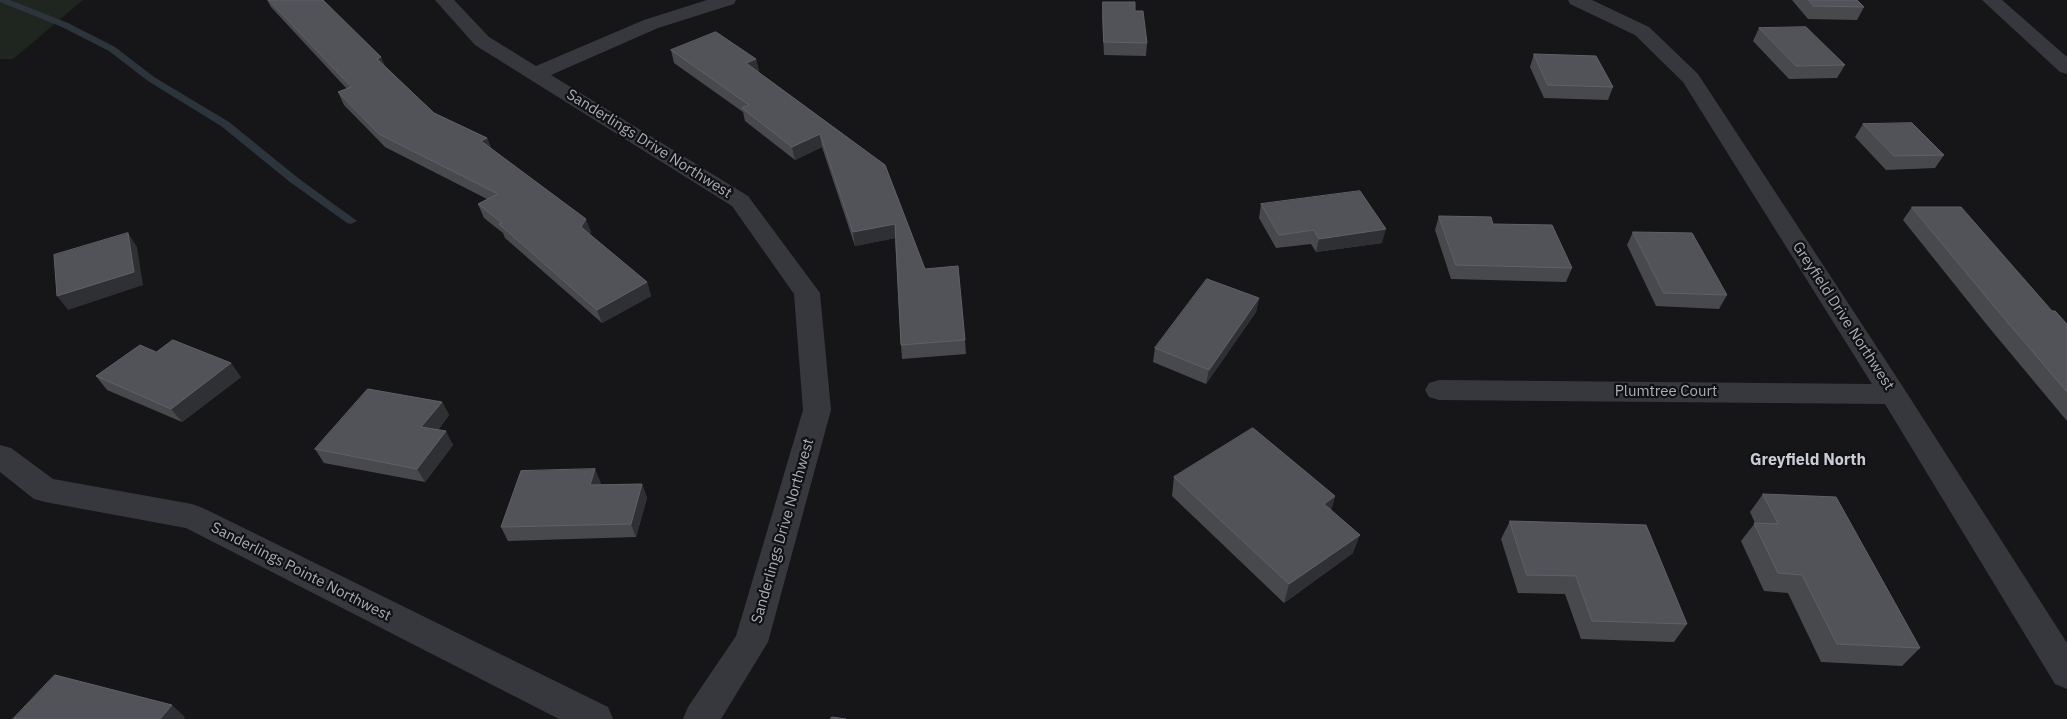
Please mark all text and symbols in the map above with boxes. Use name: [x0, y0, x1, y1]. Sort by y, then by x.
street label: Sanderlings Drive Northwest: [563, 86, 735, 202]
street label: Greyfield Drive Northwest: [1788, 238, 1898, 394]
street label: Plumtree Court: [1615, 383, 1717, 401]
street label: Sanderlings Drive Northwest: [748, 436, 818, 626]
district label: Greyfield North: [1750, 450, 1866, 470]
street label: Sanderlings Pointe Northwest: [208, 519, 394, 625]

